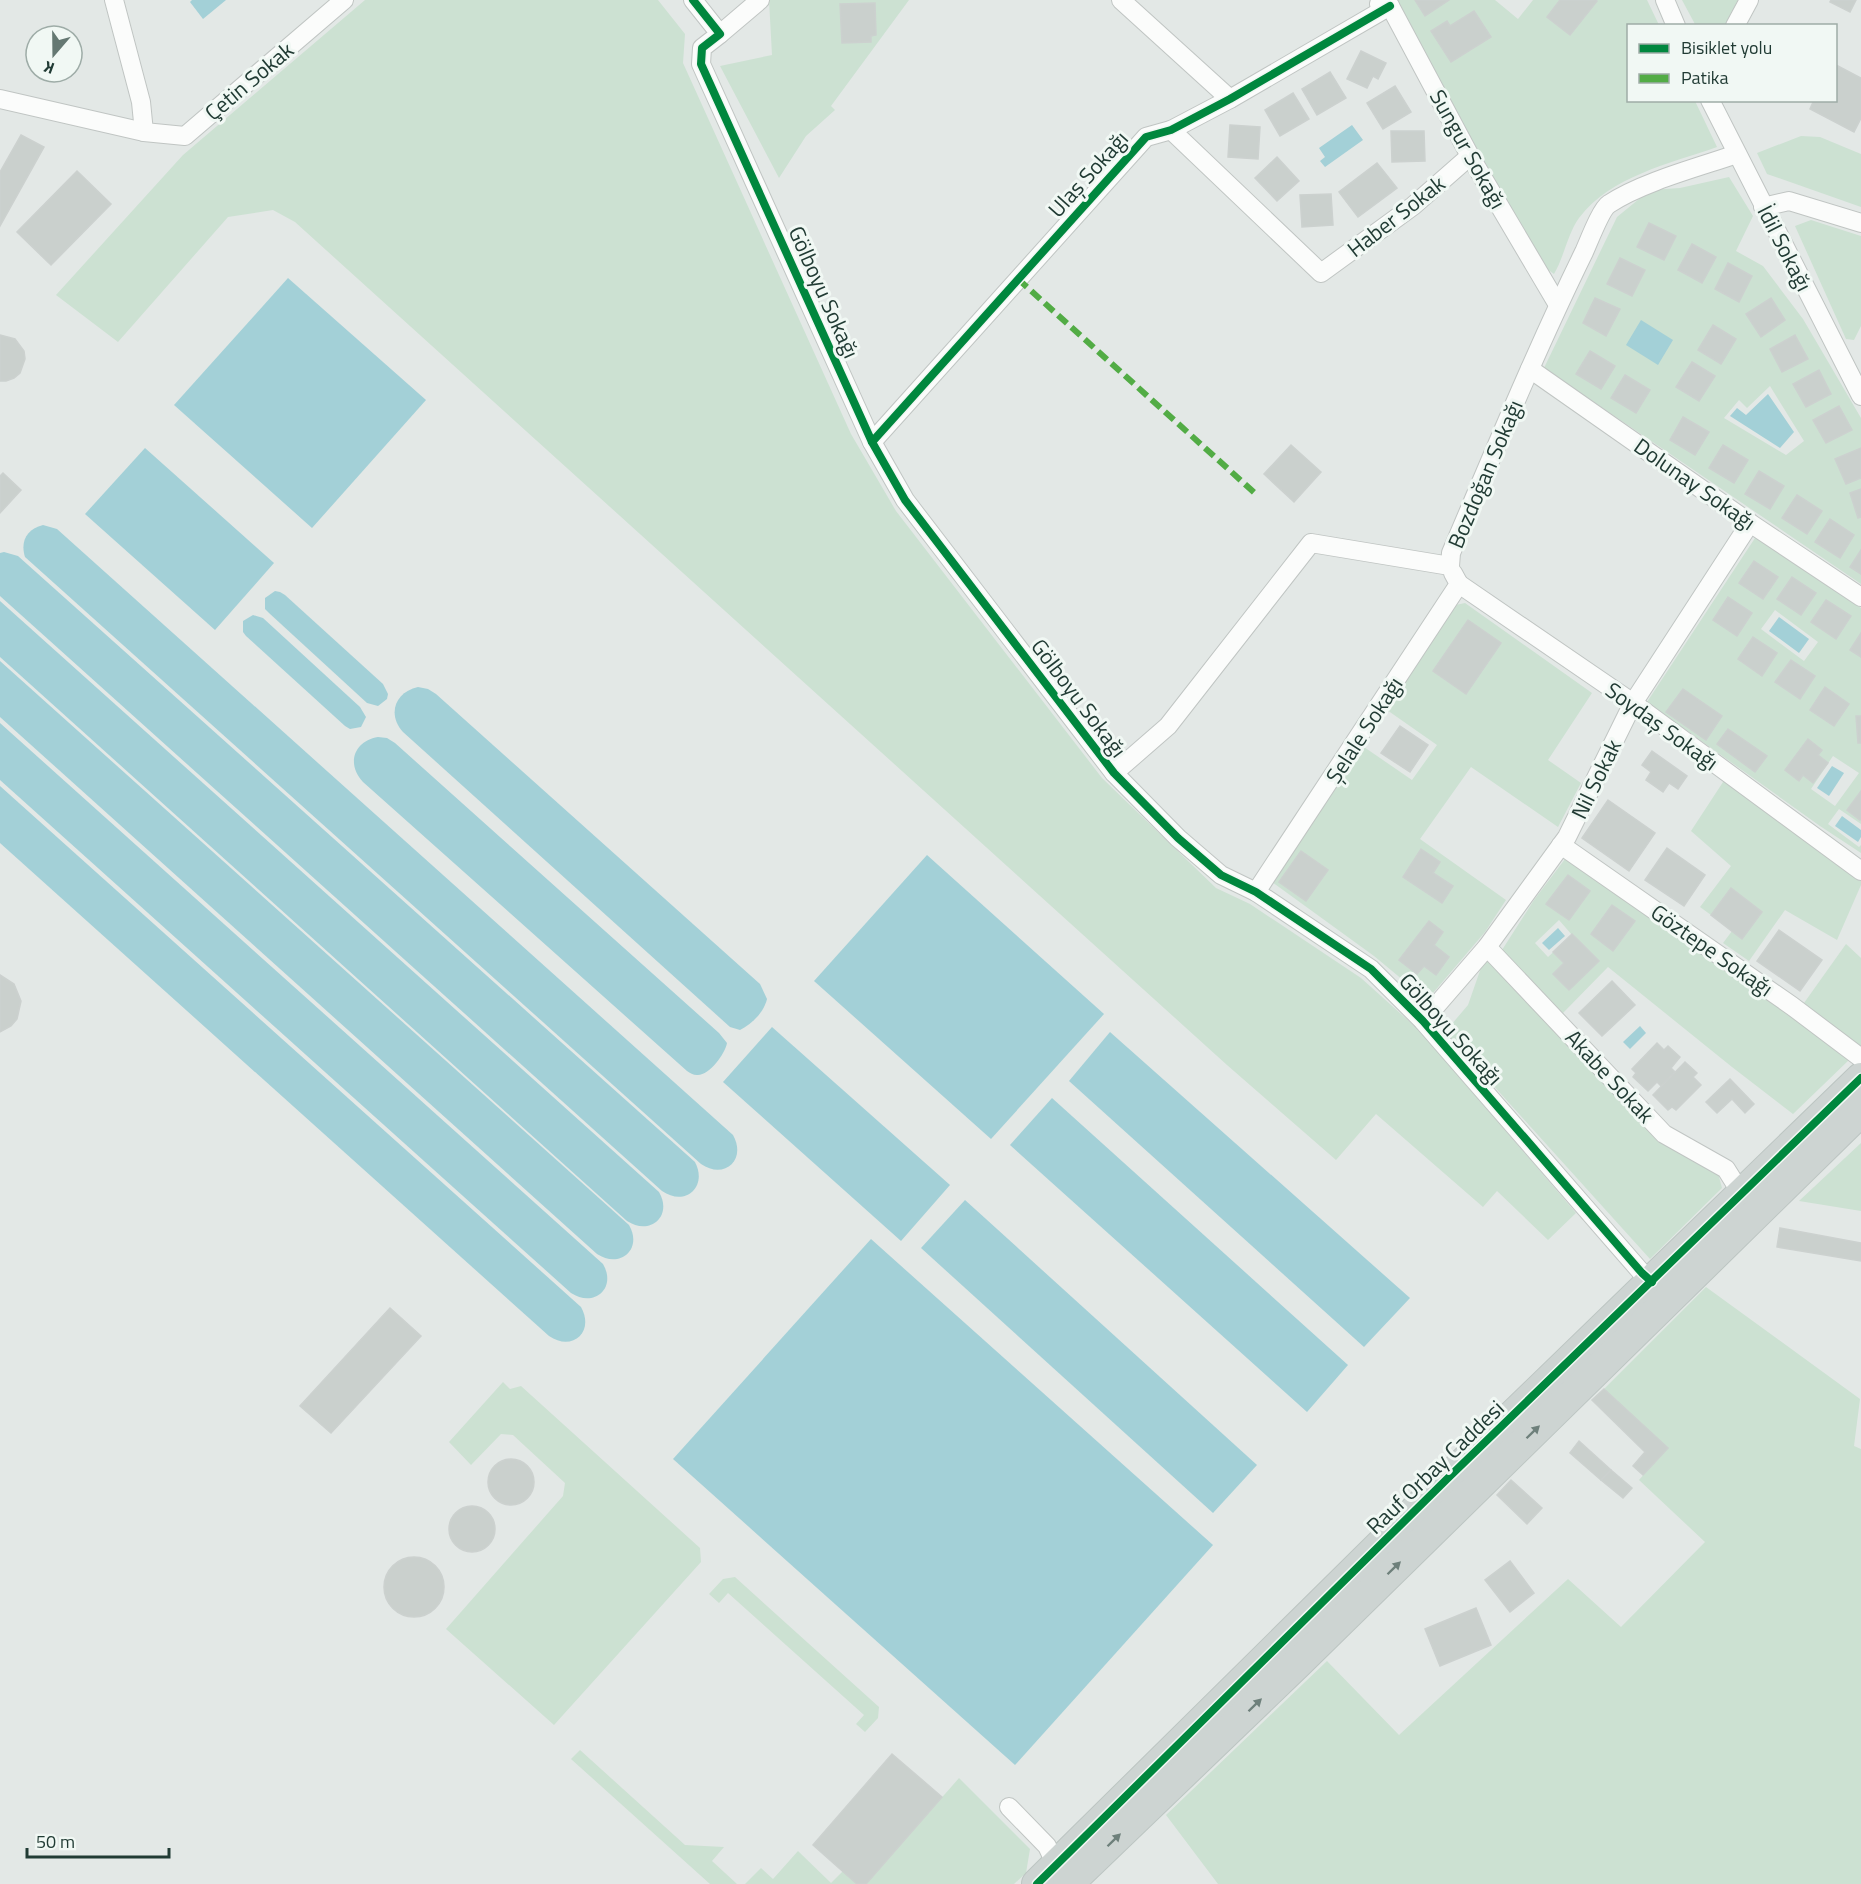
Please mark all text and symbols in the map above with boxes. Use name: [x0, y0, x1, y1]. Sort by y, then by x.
north arrow: [24, 24, 84, 84]
legend: [1627, 24, 1837, 102]
street label: Çetin Sokak: [197, 33, 301, 129]
text: Bisiklet yolu: [1681, 34, 1772, 61]
text: K: [40, 55, 57, 81]
text: Patika: [1681, 64, 1728, 91]
street label: Sungur Sokağı: [1421, 83, 1515, 215]
street label: Ulaş Sokağı: [1040, 123, 1136, 225]
street label: Haber Sokak: [1340, 166, 1453, 265]
street label: İdil Sokağı: [1749, 199, 1821, 297]
street label: Gölboyu Sokağı: [780, 220, 868, 364]
street label: Bozdoğan Sokağı: [1438, 394, 1532, 554]
street label: Dolunay Sokağı: [1627, 429, 1763, 539]
street label: Gölboyu Sokağı: [1023, 631, 1135, 765]
street label: Şelale Sokağı: [1317, 670, 1411, 790]
street label: Soydaş Sokağı: [1598, 673, 1726, 779]
street label: Nil Sokak: [1562, 733, 1630, 825]
street label: Göztepe Sokağı: [1644, 895, 1780, 1005]
street label: Gölboyu Sokağı: [1391, 965, 1511, 1093]
street label: Akabe Sokak: [1557, 1021, 1663, 1131]
street label: Rauf Orbay Caddesi: [1358, 1392, 1512, 1542]
one-way arrow: [1526, 1425, 1541, 1439]
one-way arrow: [1387, 1562, 1401, 1576]
one-way arrow: [1247, 1698, 1261, 1712]
scale bar: [27, 1821, 170, 1859]
text: 50 m: [36, 1828, 75, 1855]
one-way arrow: [1106, 1834, 1121, 1847]

